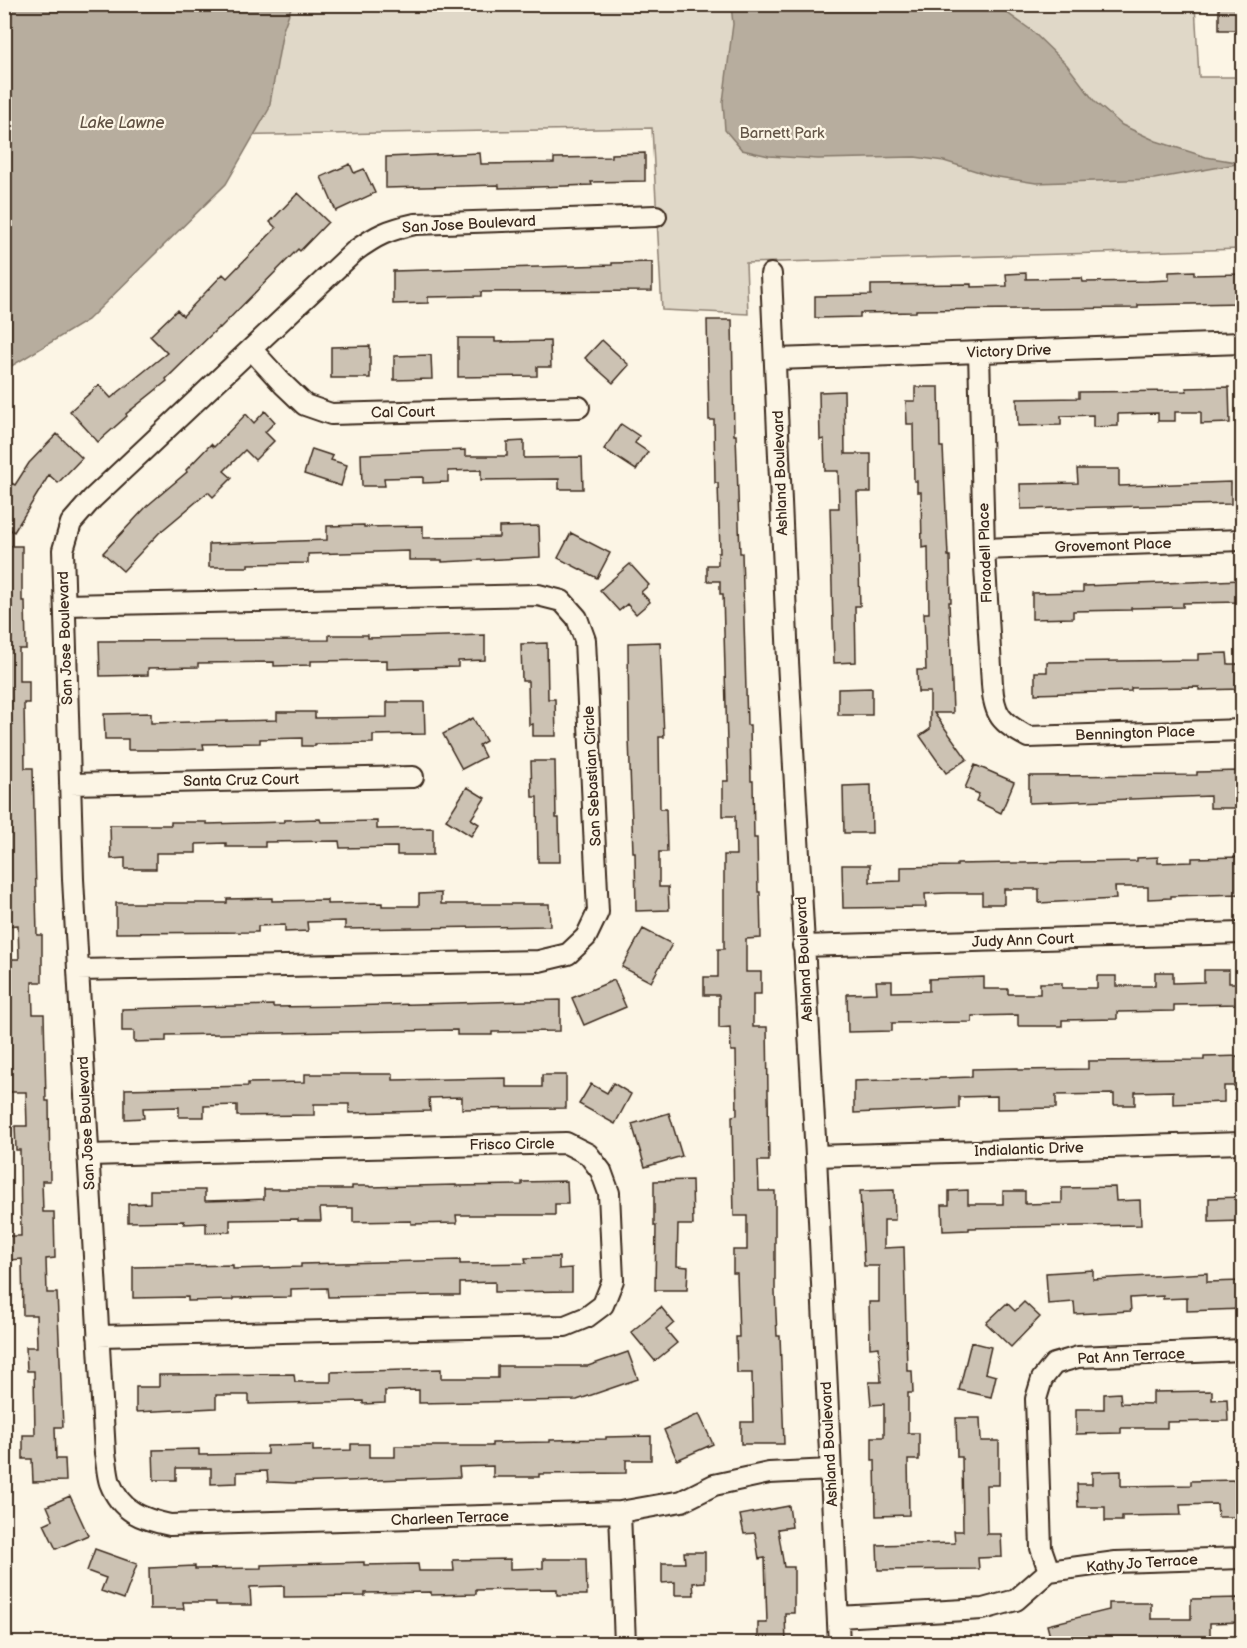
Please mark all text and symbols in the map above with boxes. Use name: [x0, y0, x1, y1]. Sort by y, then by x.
water label: Lake Lawne: [79, 114, 165, 133]
park label: Barnett Park: [740, 124, 825, 143]
street label: San Jose Boulevard: [402, 212, 536, 237]
street label: Victory Drive: [966, 341, 1052, 362]
street label: Cal Court: [371, 402, 436, 423]
street label: Ashland Boulevard: [769, 410, 792, 536]
street label: Floradell Place: [974, 502, 997, 604]
street label: Grovemont Place: [1054, 534, 1172, 557]
street label: San Jose Boulevard: [54, 571, 77, 705]
street label: San Sebastian Circle: [579, 705, 606, 847]
street label: Bennington Place: [1075, 722, 1195, 745]
street label: Santa Cruz Court: [183, 770, 300, 791]
street label: Ashland Boulevard: [792, 896, 817, 1022]
street label: Judy Ann Court: [972, 929, 1075, 952]
street label: San Jose Boulevard: [74, 1056, 99, 1190]
street label: Frisco Circle: [469, 1134, 555, 1155]
street label: Indialantic Drive: [974, 1138, 1084, 1161]
street label: Pat Ann Terrace: [1077, 1344, 1185, 1369]
street label: Ashland Boulevard: [817, 1381, 842, 1507]
street label: Charleen Terrace: [391, 1507, 510, 1530]
street label: Kathy Jo Terrace: [1086, 1550, 1199, 1577]

